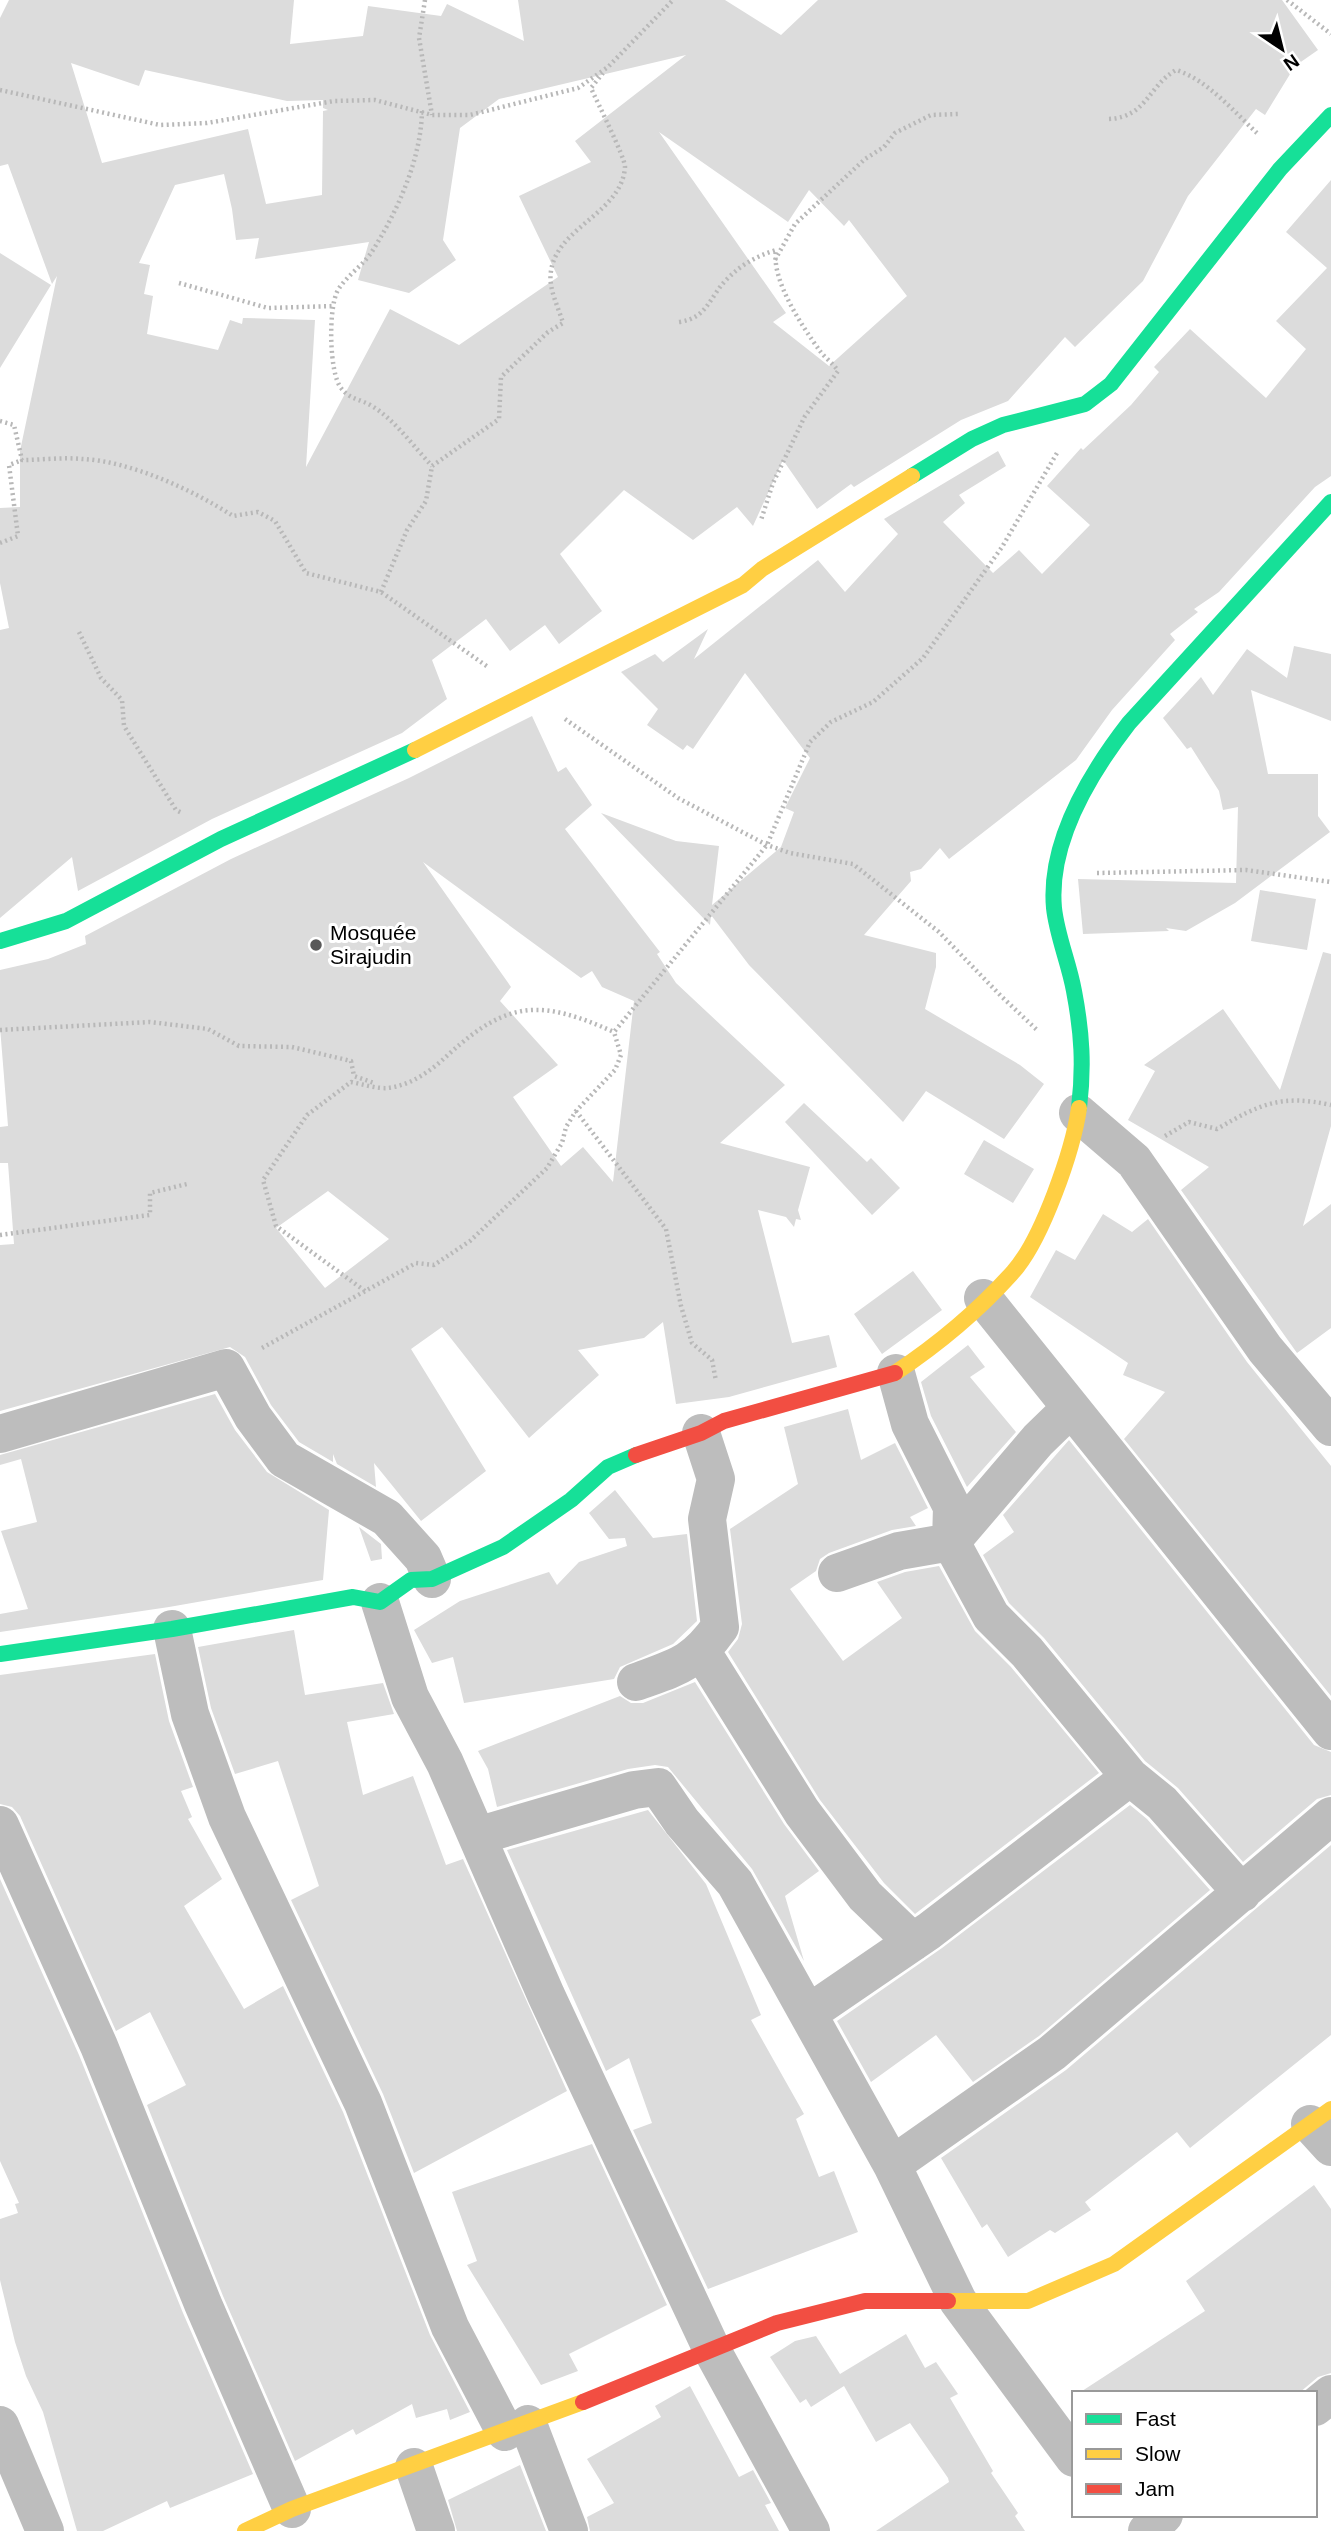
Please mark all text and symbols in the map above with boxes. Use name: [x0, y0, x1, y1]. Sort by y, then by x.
north arrow: [1247, 14, 1317, 84]
text: N: [1280, 50, 1303, 75]
place label: Mosquée Sirajudin: [330, 921, 416, 968]
marker: Mosquée Sirajudin: [308, 937, 324, 953]
legend: [1072, 2391, 1317, 2517]
text: Fast: [1135, 2407, 1176, 2430]
text: Slow: [1135, 2442, 1181, 2465]
text: Jam: [1135, 2477, 1175, 2500]

